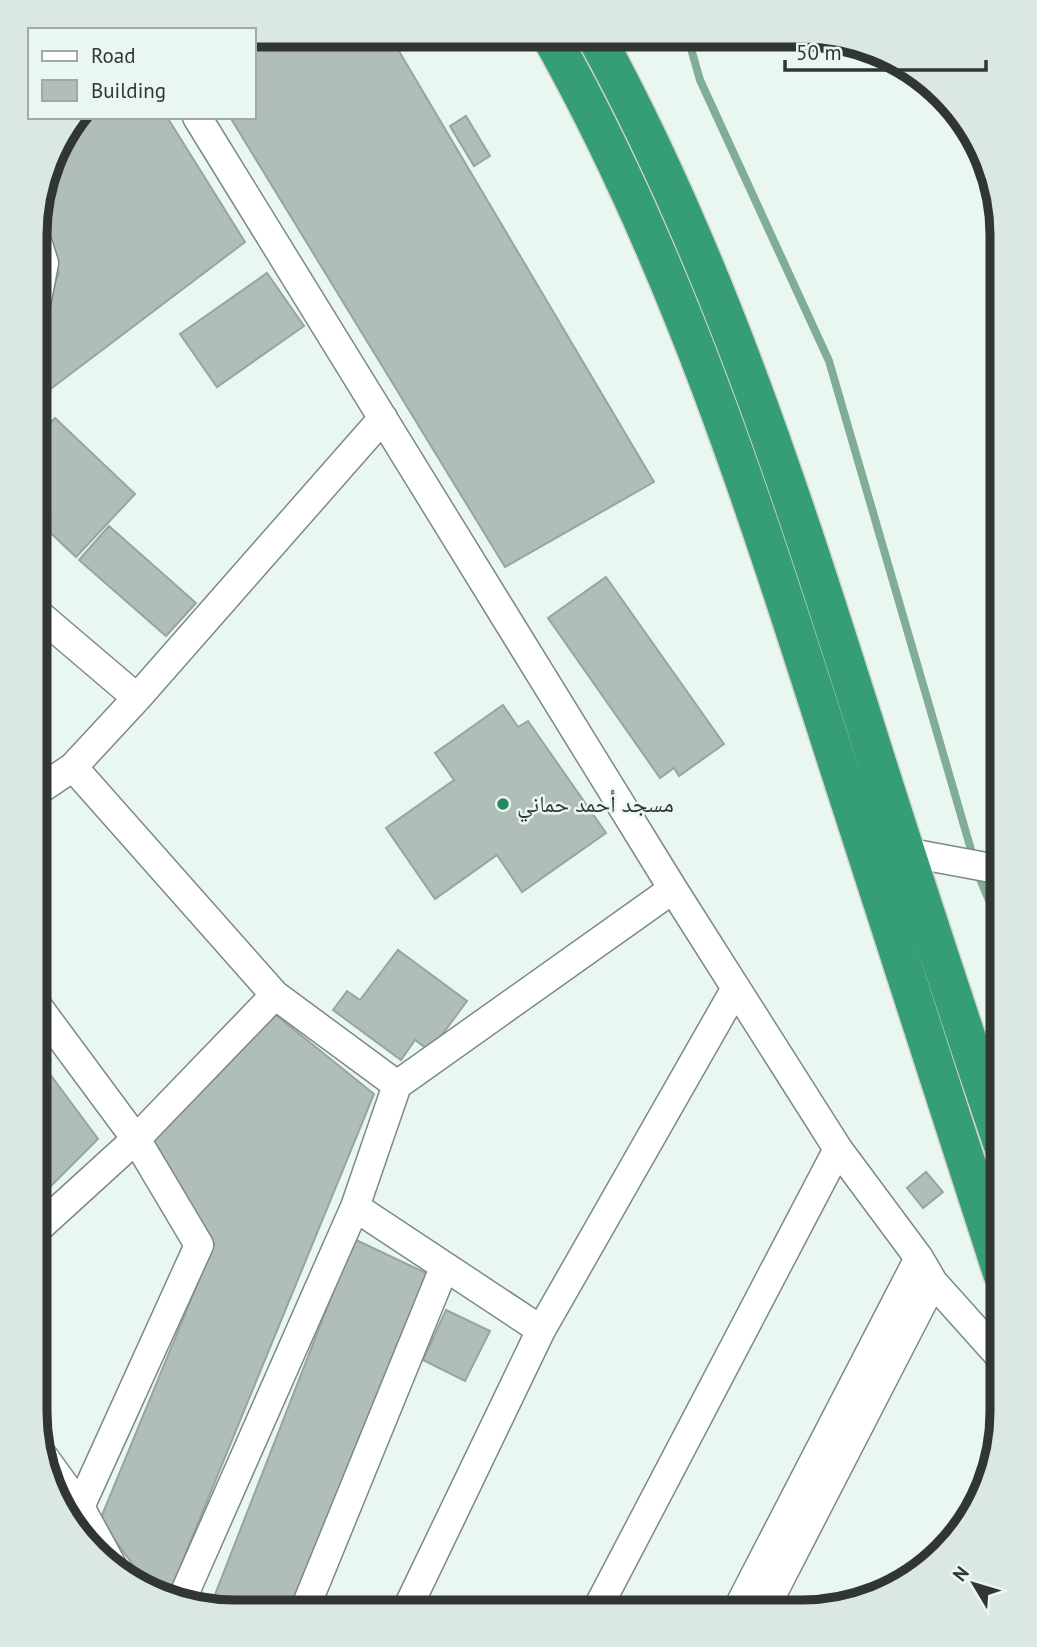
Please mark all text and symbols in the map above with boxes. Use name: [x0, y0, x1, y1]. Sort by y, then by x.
legend: [28, 28, 256, 119]
scale bar: [785, 28, 986, 72]
text: 50 m: [796, 39, 842, 66]
text: Road: [91, 42, 135, 69]
text: Building: [91, 77, 166, 104]
place label: مسجد أحمد حماني: [517, 789, 674, 823]
marker: مسجد أحمد حماني: [495, 796, 511, 812]
north arrow: [939, 1549, 1009, 1619]
text: N: [947, 1561, 974, 1586]

